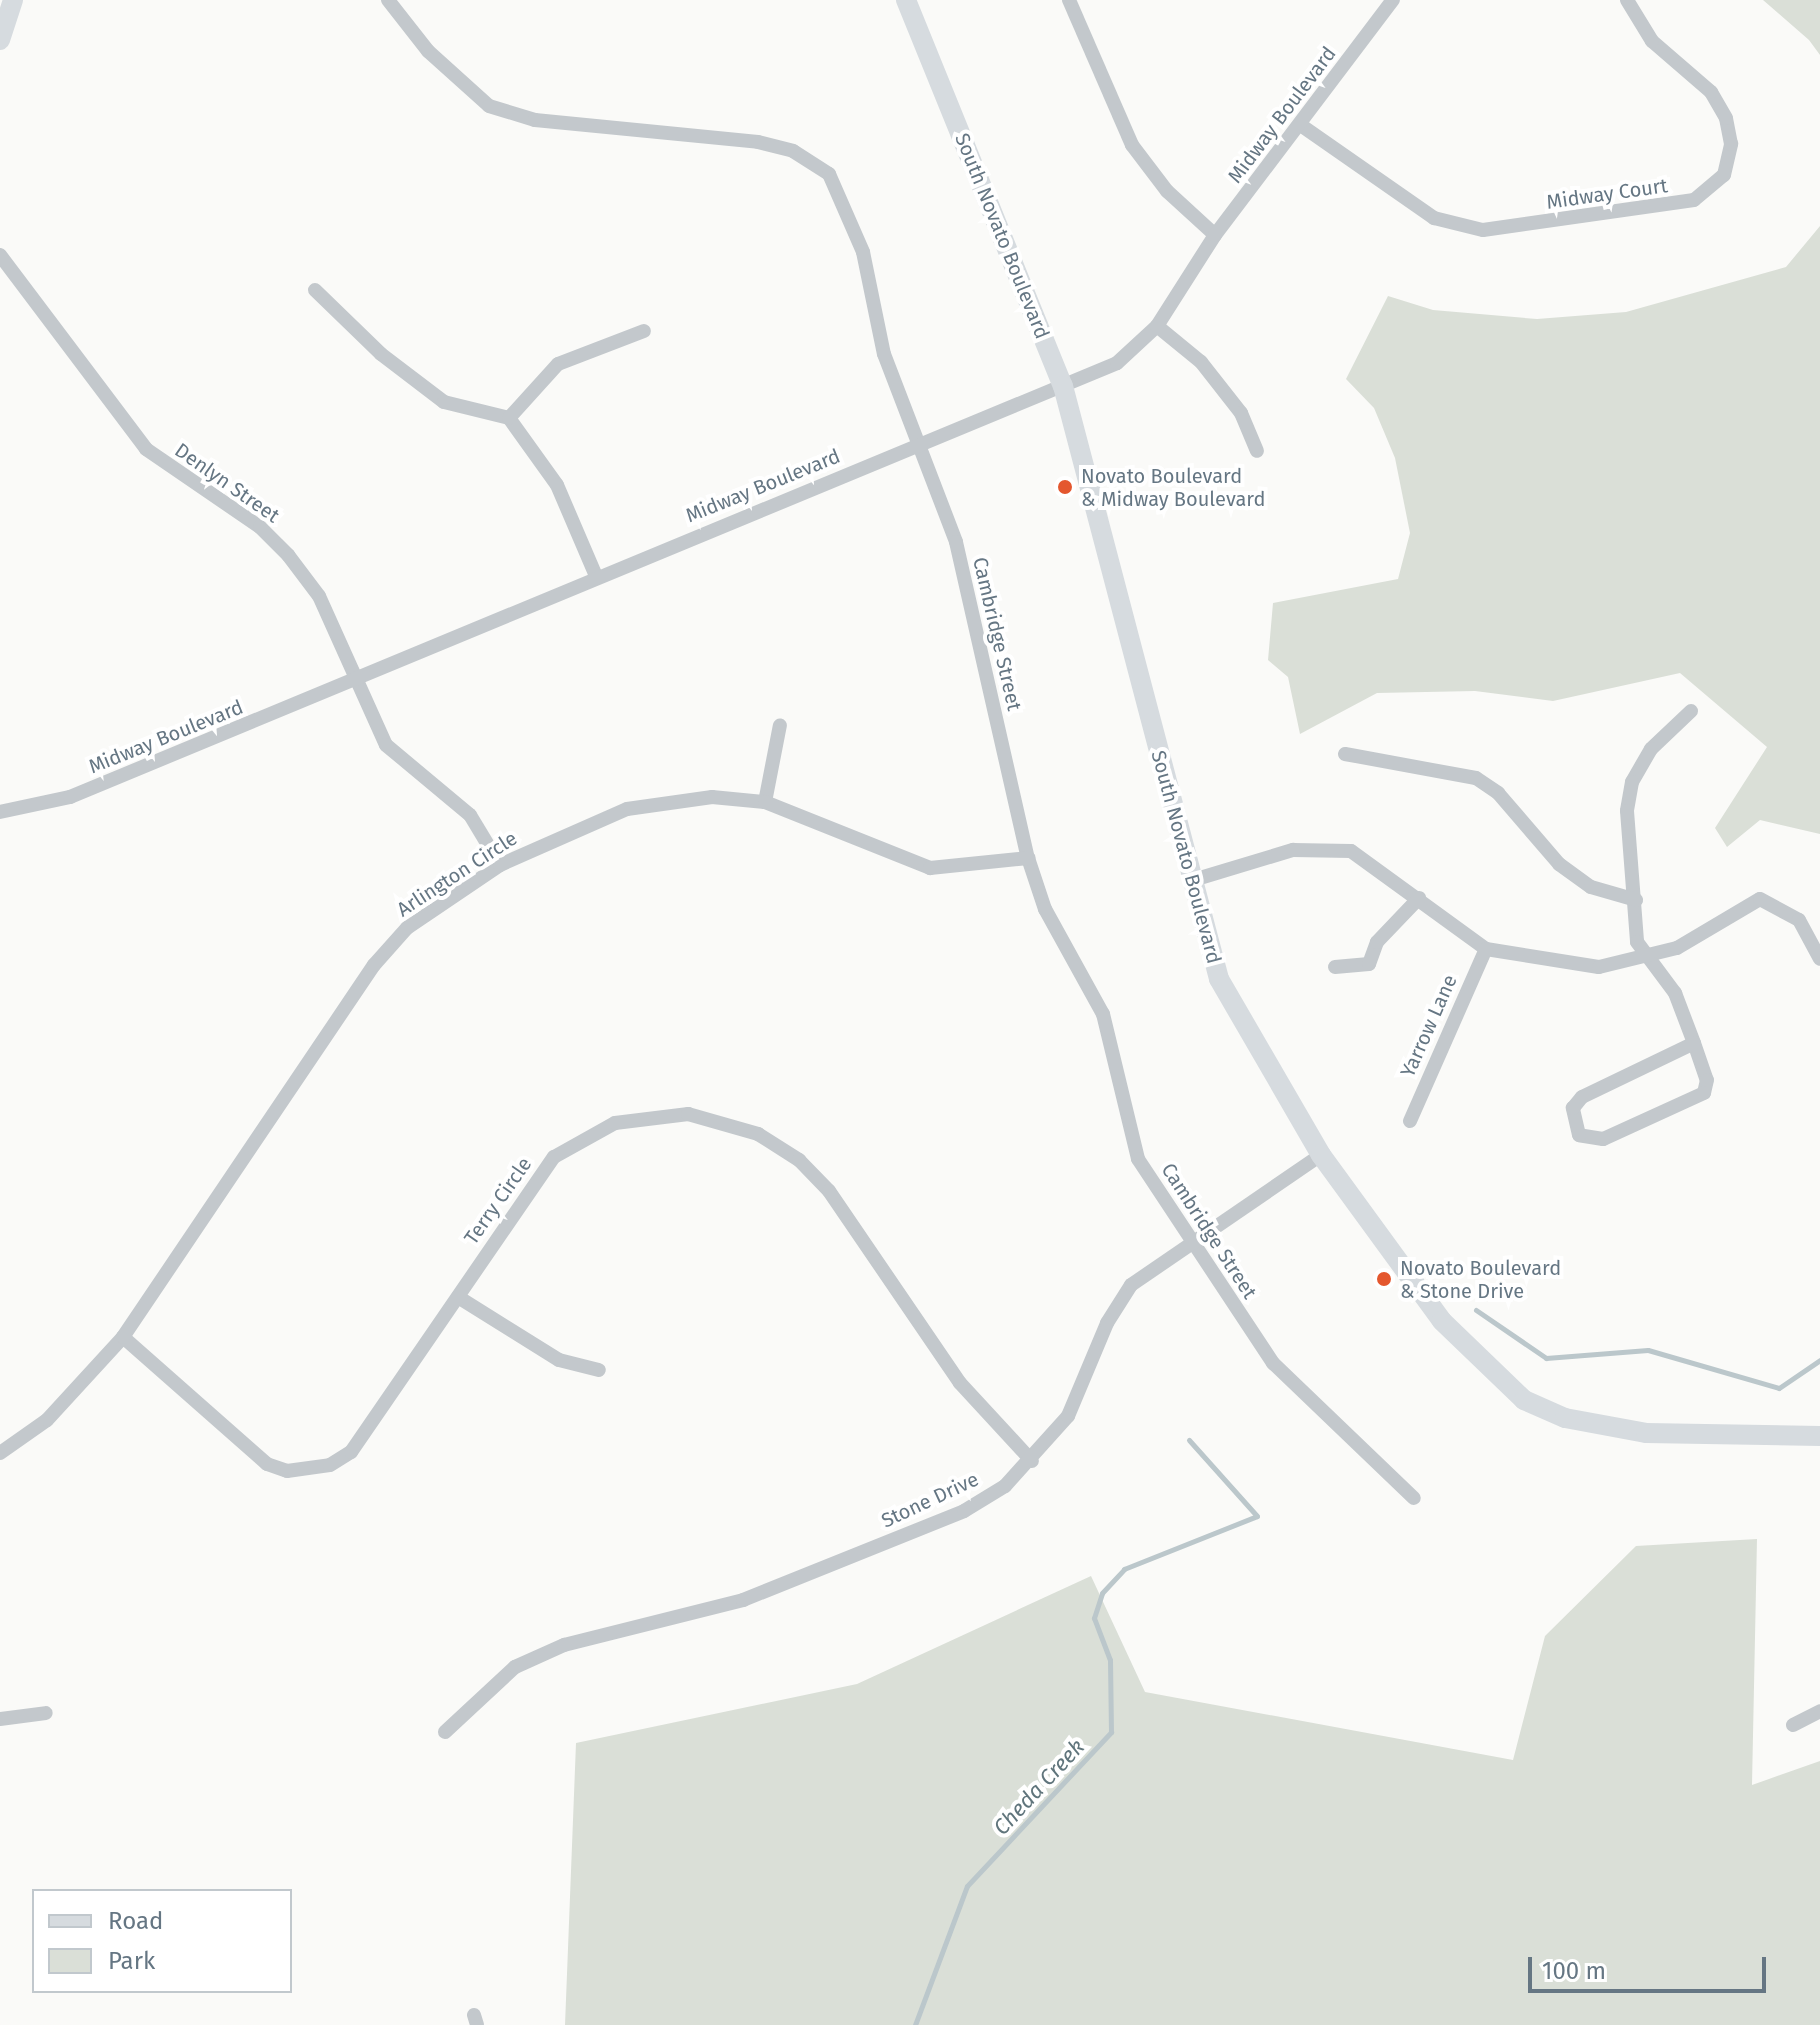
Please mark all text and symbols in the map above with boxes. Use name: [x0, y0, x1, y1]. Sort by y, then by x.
street label: Midway Boulevard: [1223, 42, 1341, 188]
street label: South Novato Boulevard: [950, 130, 1054, 342]
street label: Midway Court: [1545, 174, 1669, 214]
street label: Denlyn Street: [170, 438, 284, 528]
street label: Midway Boulevard: [682, 444, 844, 528]
place label: Novato Boulevard & Midway Boulevard: [1081, 464, 1265, 511]
marker: Novato Boulevard & Midway Boulevard: [1056, 478, 1074, 496]
street label: Cambridge Street: [968, 555, 1026, 713]
street label: Midway Boulevard: [85, 695, 247, 779]
street label: South Novato Boulevard: [1146, 748, 1226, 966]
street label: Arlington Circle: [392, 826, 522, 922]
street label: Yarrow Lane: [1396, 971, 1462, 1081]
street label: Terry Circle: [459, 1153, 537, 1249]
street label: Cambridge Street: [1156, 1159, 1262, 1303]
place label: Novato Boulevard & Stone Drive: [1400, 1256, 1561, 1303]
marker: Novato Boulevard & Stone Drive: [1375, 1270, 1393, 1288]
street label: Stone Drive: [878, 1467, 982, 1533]
water label: Cheda Creek: [988, 1734, 1090, 1840]
legend: [32, 1889, 292, 1993]
text: Road: [108, 1907, 163, 1935]
scale bar: [1532, 1941, 1770, 1991]
text: Park: [108, 1947, 155, 1975]
text: 100 m: [1542, 1957, 1606, 1985]

